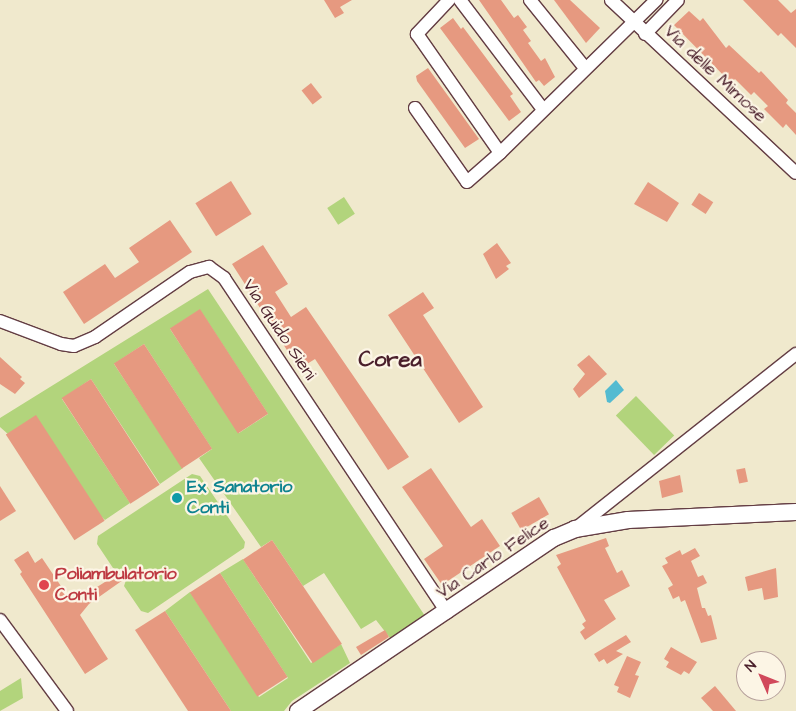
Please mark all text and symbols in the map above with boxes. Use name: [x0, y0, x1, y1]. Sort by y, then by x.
street label: Via delle Mimose: [659, 21, 771, 127]
street label: Via Guido Sieni: [237, 275, 321, 385]
district label: Corea: [358, 347, 422, 373]
place label: Ex Sanatorio Conti: [187, 477, 292, 520]
marker: Ex Sanatorio Conti: [171, 492, 183, 504]
street label: Via Carlo Felice: [433, 512, 553, 604]
place label: Poliambulatorio Conti: [55, 564, 177, 606]
marker: Poliambulatorio Conti: [37, 578, 51, 592]
north arrow: [736, 651, 786, 701]
text: N: [741, 656, 761, 676]

